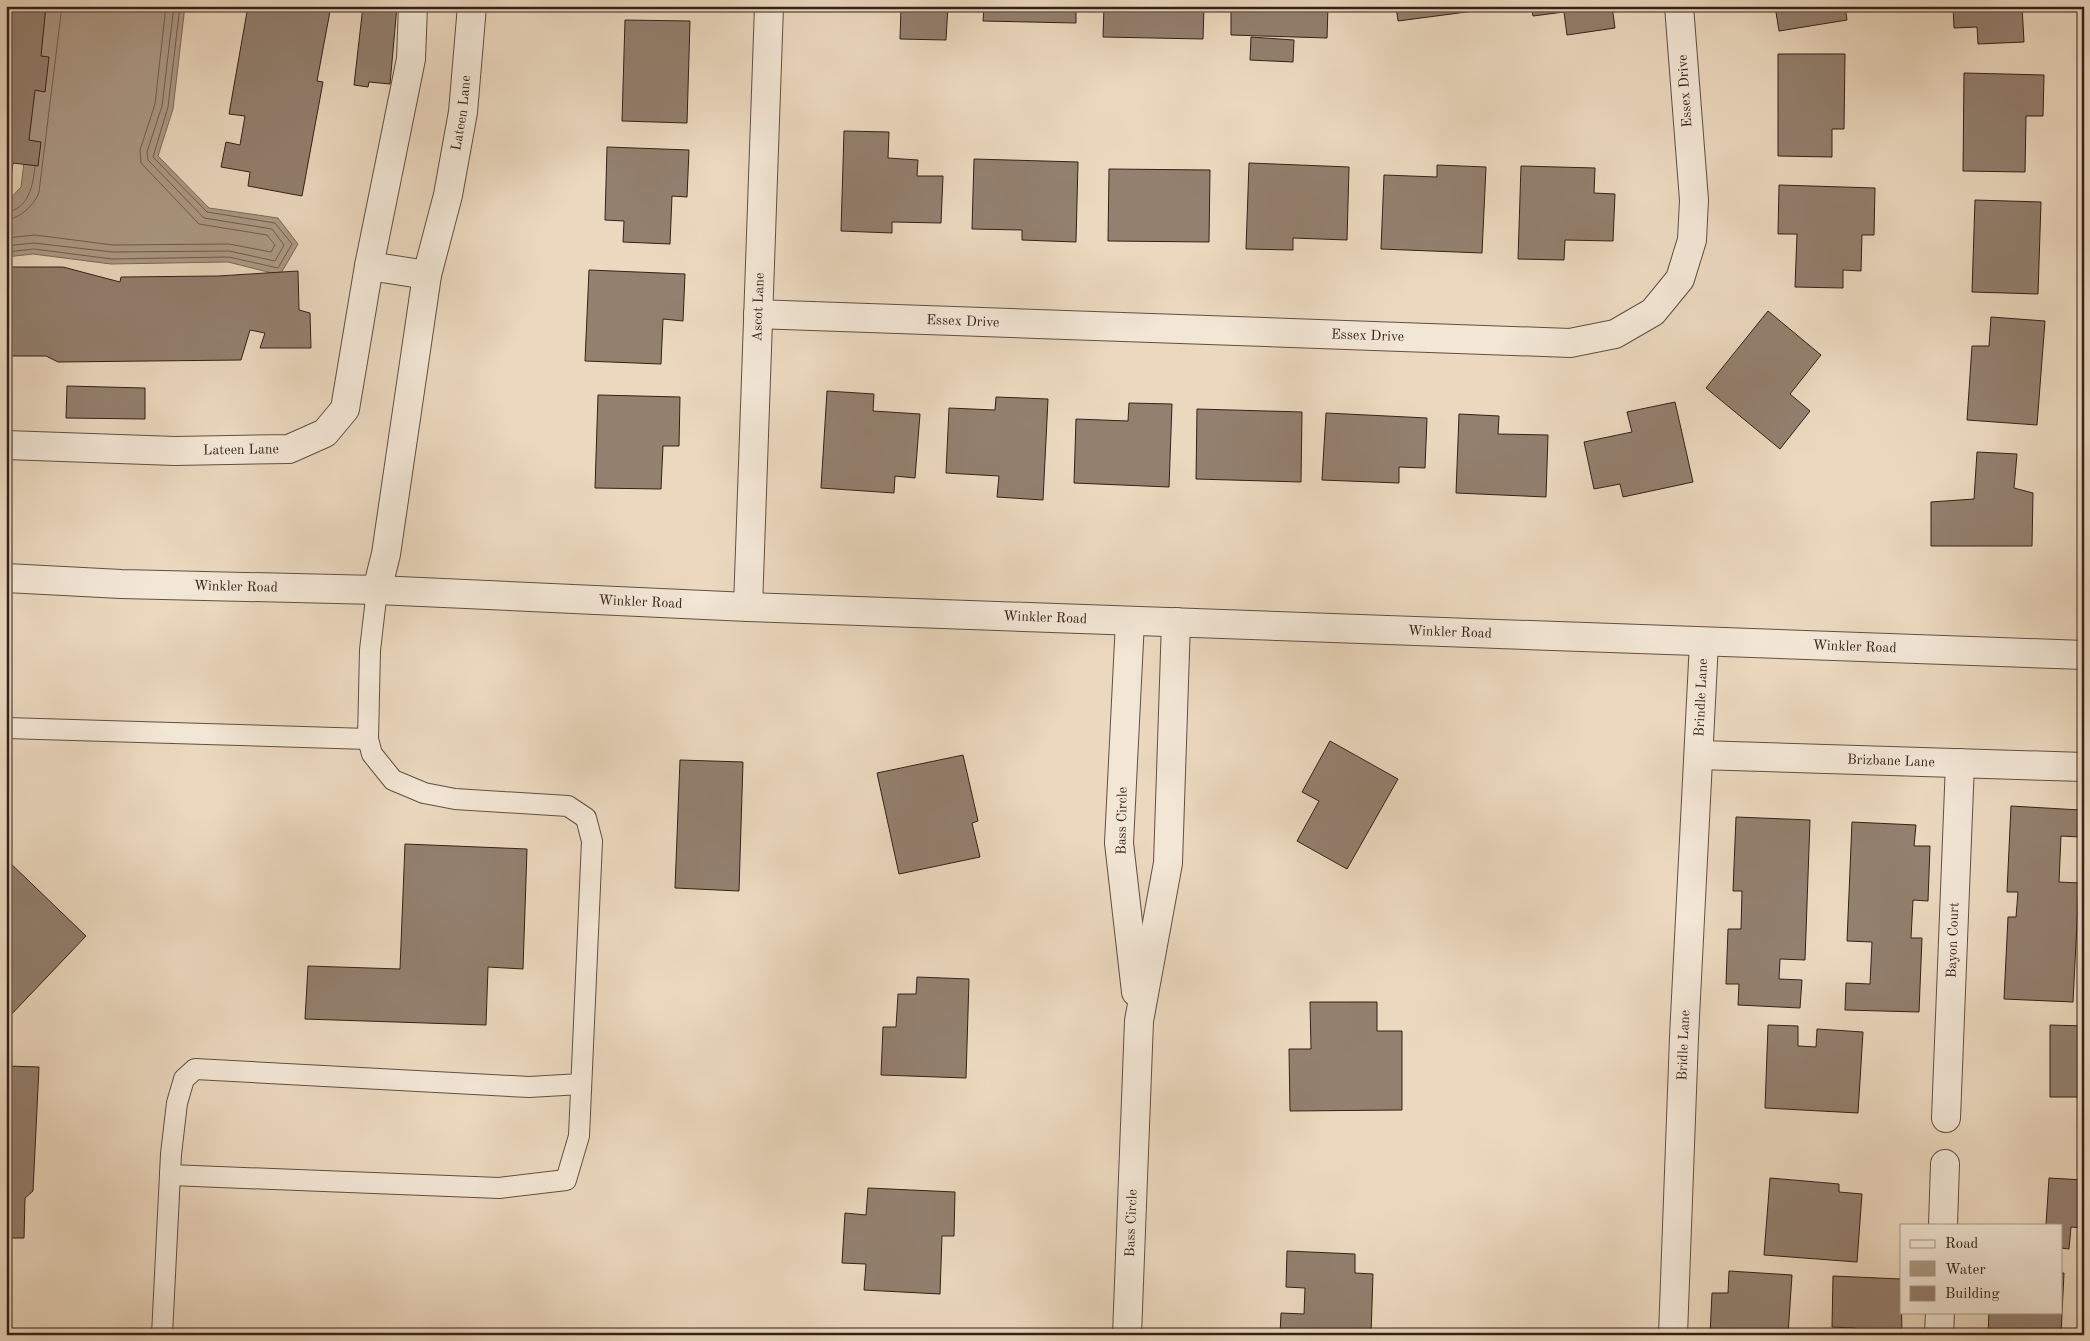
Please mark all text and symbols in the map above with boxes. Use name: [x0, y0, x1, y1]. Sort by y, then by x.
street label: Essex Drive: [1675, 54, 1695, 128]
street label: Lateen Lane: [449, 75, 473, 152]
street label: Ascot Lane: [750, 272, 767, 342]
street label: Essex Drive: [926, 313, 1000, 330]
street label: Essex Drive: [1331, 327, 1404, 344]
street label: Lateen Lane: [203, 442, 279, 458]
street label: Winkler Road: [194, 579, 278, 595]
street label: Winkler Road: [598, 593, 683, 611]
street label: Winkler Road: [1003, 609, 1087, 626]
street label: Winkler Road: [1408, 624, 1492, 641]
street label: Winkler Road: [1812, 638, 1897, 655]
street label: Brindle Lane: [1692, 658, 1710, 737]
street label: Brizbane Lane: [1847, 753, 1935, 769]
street label: Bass Circle: [1114, 787, 1130, 855]
street label: Bayon Court: [1945, 902, 1962, 978]
street label: Bridle Lane: [1675, 1009, 1692, 1081]
street label: Bass Circle: [1123, 1189, 1140, 1257]
legend: [1900, 1224, 2062, 1314]
text: Road: [1945, 1237, 1979, 1252]
text: Water: [1945, 1263, 1986, 1278]
text: Building: [1945, 1287, 2000, 1302]

